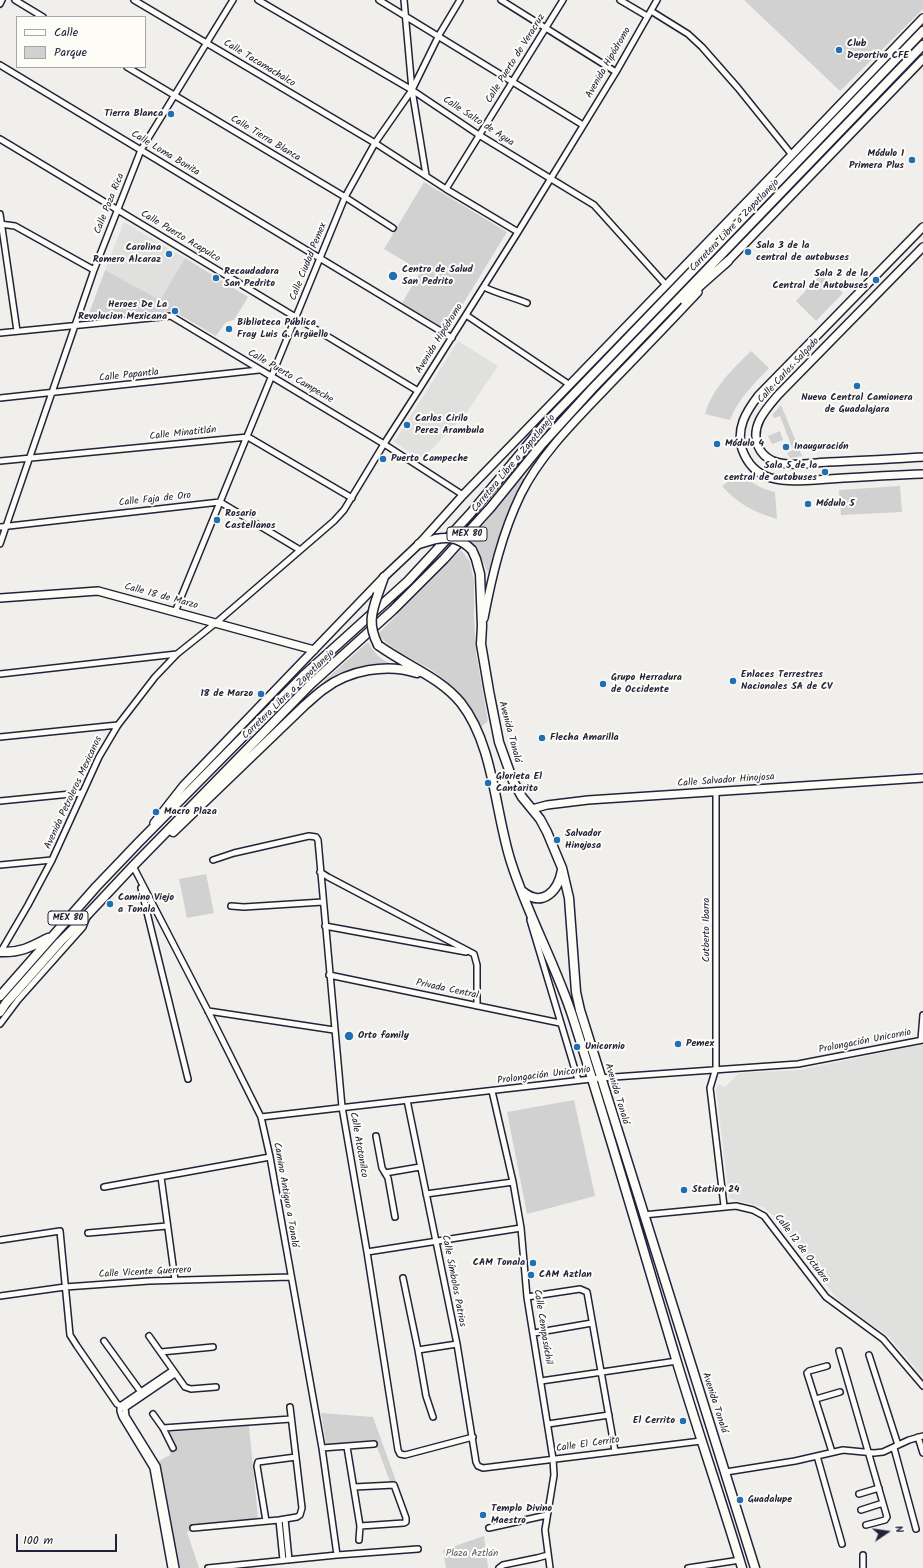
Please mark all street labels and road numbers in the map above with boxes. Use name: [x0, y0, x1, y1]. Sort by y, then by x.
street label: Calle Puerto de Veracruz: [484, 12, 548, 106]
street label: Avenida Hipódromo: [584, 25, 634, 101]
street label: Calle Tacamachalco: [221, 38, 297, 90]
street label: Calle Salto de Agua: [440, 94, 516, 150]
street label: Calle Tierra Blanca: [228, 113, 302, 165]
street label: Calle Loma Bonita: [129, 129, 201, 179]
street label: Calle Poza Rica: [92, 172, 128, 236]
street label: Carretera Libre a Zapotlanejo: [688, 177, 782, 275]
street label: Calle Puerto Acapulco: [138, 208, 222, 266]
street label: Calle Ciudad Pemex: [288, 221, 330, 303]
street label: Avenida Hipódromo: [414, 302, 466, 376]
street label: Calle Carlos Salgado: [756, 336, 822, 406]
street label: Calle Puerto Campeche: [245, 348, 335, 406]
street label: Calle Papantla: [99, 367, 159, 385]
street label: Carretera Libre a Zapotlanejo: [470, 413, 558, 515]
street label: Calle Minatitlán: [149, 425, 217, 443]
street label: Calle Faja de Oro: [118, 490, 192, 510]
road number: MEX 80: [447, 527, 487, 541]
street label: Calle 18 de Marzo: [123, 581, 199, 613]
street label: Carretera Libre a Zapotlanejo: [240, 648, 338, 742]
street label: Avenida Tonalá: [495, 700, 523, 764]
street label: Avenida Petroleros Mexicanos: [43, 735, 105, 851]
street label: Calle Salvador Hinojosa: [677, 772, 775, 790]
street label: Cutberto Ibarra: [701, 898, 713, 962]
road number: MEX 80: [48, 911, 88, 925]
street label: Privada Central: [415, 977, 479, 1003]
street label: Prolongación Unicornio: [818, 1027, 912, 1057]
street label: Avenida Tonalá: [601, 1062, 631, 1126]
street label: Prolongación Unicornio: [497, 1064, 591, 1088]
street label: Calle Atotonilco: [346, 1111, 370, 1179]
street label: Camino Antiguo a Tonalá: [270, 1142, 300, 1248]
street label: Calle 12 de Octubre: [771, 1212, 831, 1286]
street label: Calle Símbolos Patrios: [438, 1234, 468, 1328]
street label: Calle Vicente Guerrero: [98, 1265, 192, 1281]
street label: Calle Cempasúchil: [530, 1289, 554, 1365]
street label: Avenida Tonalá: [699, 1371, 729, 1435]
street label: Calle El Cerrito: [555, 1435, 621, 1455]

